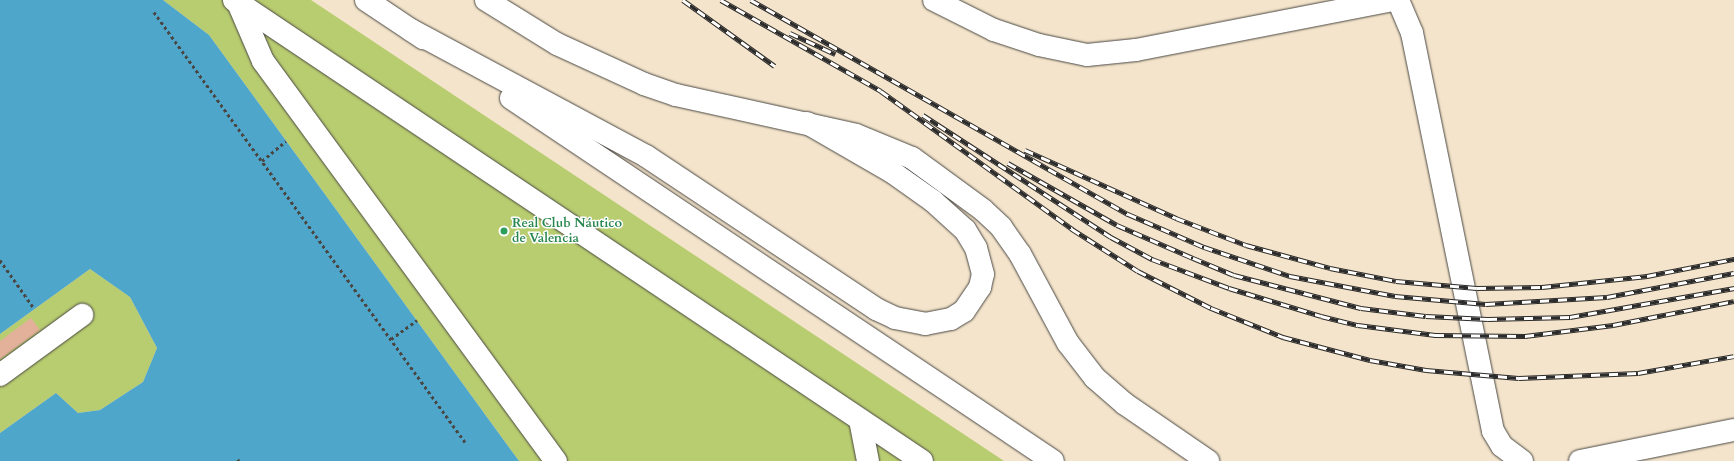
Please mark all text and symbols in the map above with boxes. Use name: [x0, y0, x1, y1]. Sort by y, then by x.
place label: Real Club Náutico de Valencia: [512, 216, 622, 247]
marker: Real Club Náutico de Valencia: [499, 226, 509, 236]

